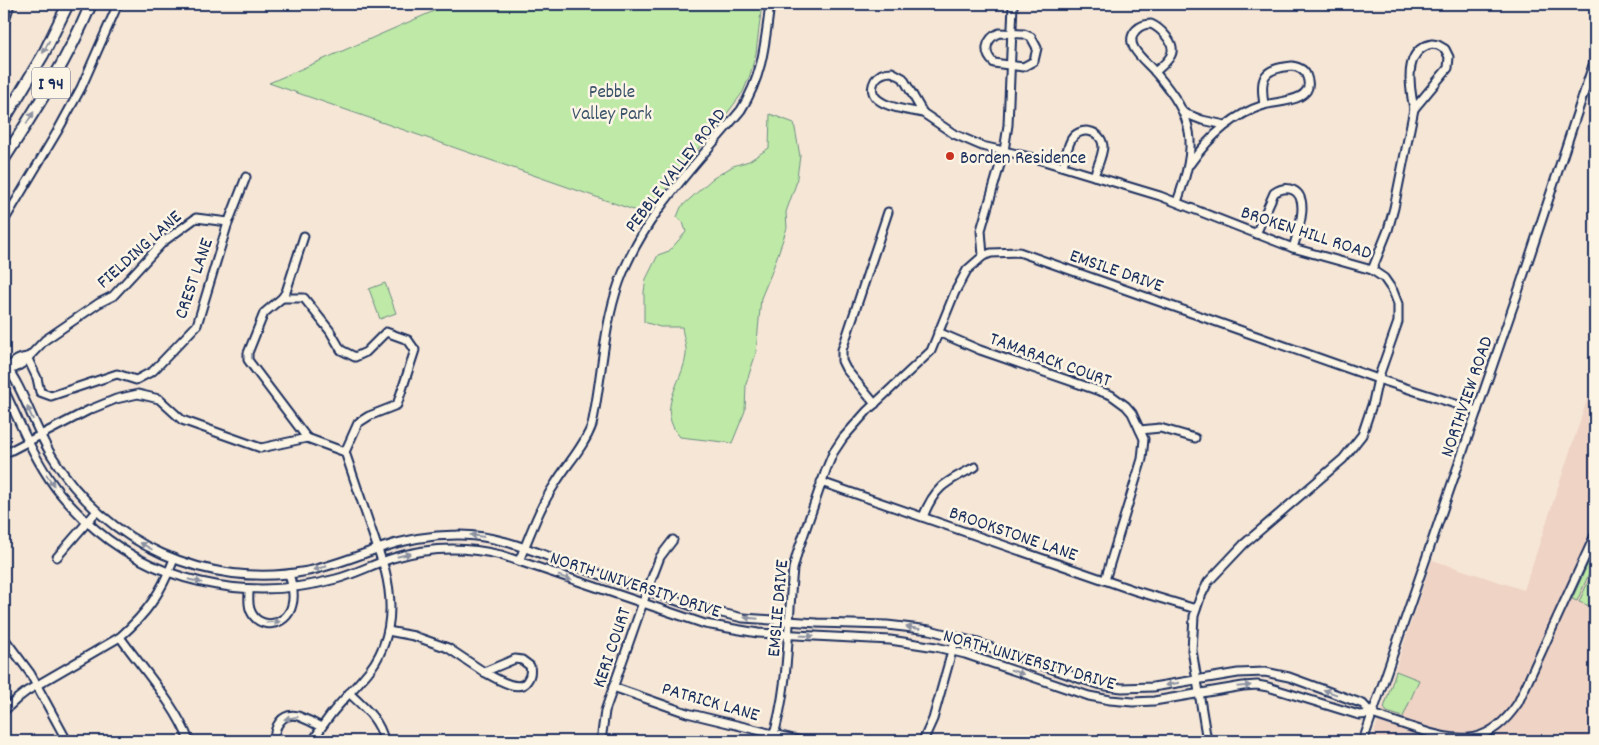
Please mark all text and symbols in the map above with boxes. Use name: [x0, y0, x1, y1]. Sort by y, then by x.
one-way arrow: [42, 40, 50, 54]
road number: I 94: [32, 68, 70, 99]
park label: Pebble Valley Park: [572, 80, 652, 129]
street label: PEBBLE VALLEY ROAD: [620, 103, 734, 239]
one-way arrow: [25, 111, 35, 125]
place label: Borden Residence: [960, 146, 1086, 173]
marker: Borden Residence: [944, 150, 956, 162]
street label: BROKEN HILL ROAD: [1237, 200, 1375, 268]
street label: FIELDING LANE: [92, 205, 189, 296]
street label: CREST LANE: [169, 235, 222, 323]
street label: EMSILE DRIVE: [1065, 244, 1167, 301]
street label: TAMARACK COURT: [985, 327, 1115, 396]
street label: NORTHVIEW ROAD: [1435, 333, 1502, 461]
one-way arrow: [26, 406, 34, 420]
one-way arrow: [45, 473, 55, 487]
street label: BROOKSTONE LANE: [945, 501, 1081, 570]
one-way arrow: [469, 532, 485, 540]
one-way arrow: [139, 541, 152, 550]
street label: NORTH UNIVERSITY DRIVE: [546, 546, 724, 627]
one-way arrow: [397, 551, 412, 559]
street label: EMSLIE DRIVE: [762, 558, 797, 658]
one-way arrow: [312, 564, 327, 572]
one-way arrow: [558, 574, 573, 582]
one-way arrow: [188, 577, 203, 585]
street label: KERI COURT: [587, 604, 640, 692]
one-way arrow: [743, 614, 759, 622]
one-way arrow: [265, 617, 281, 625]
one-way arrow: [905, 624, 921, 632]
street label: NORTH UNIVERSITY DRIVE: [939, 624, 1119, 699]
one-way arrow: [799, 632, 815, 640]
one-way arrow: [1010, 668, 1025, 676]
street label: PATRICK LANE: [658, 677, 762, 730]
one-way arrow: [1163, 680, 1179, 688]
one-way arrow: [1236, 682, 1252, 690]
one-way arrow: [1322, 688, 1337, 696]
one-way arrow: [282, 715, 298, 723]

